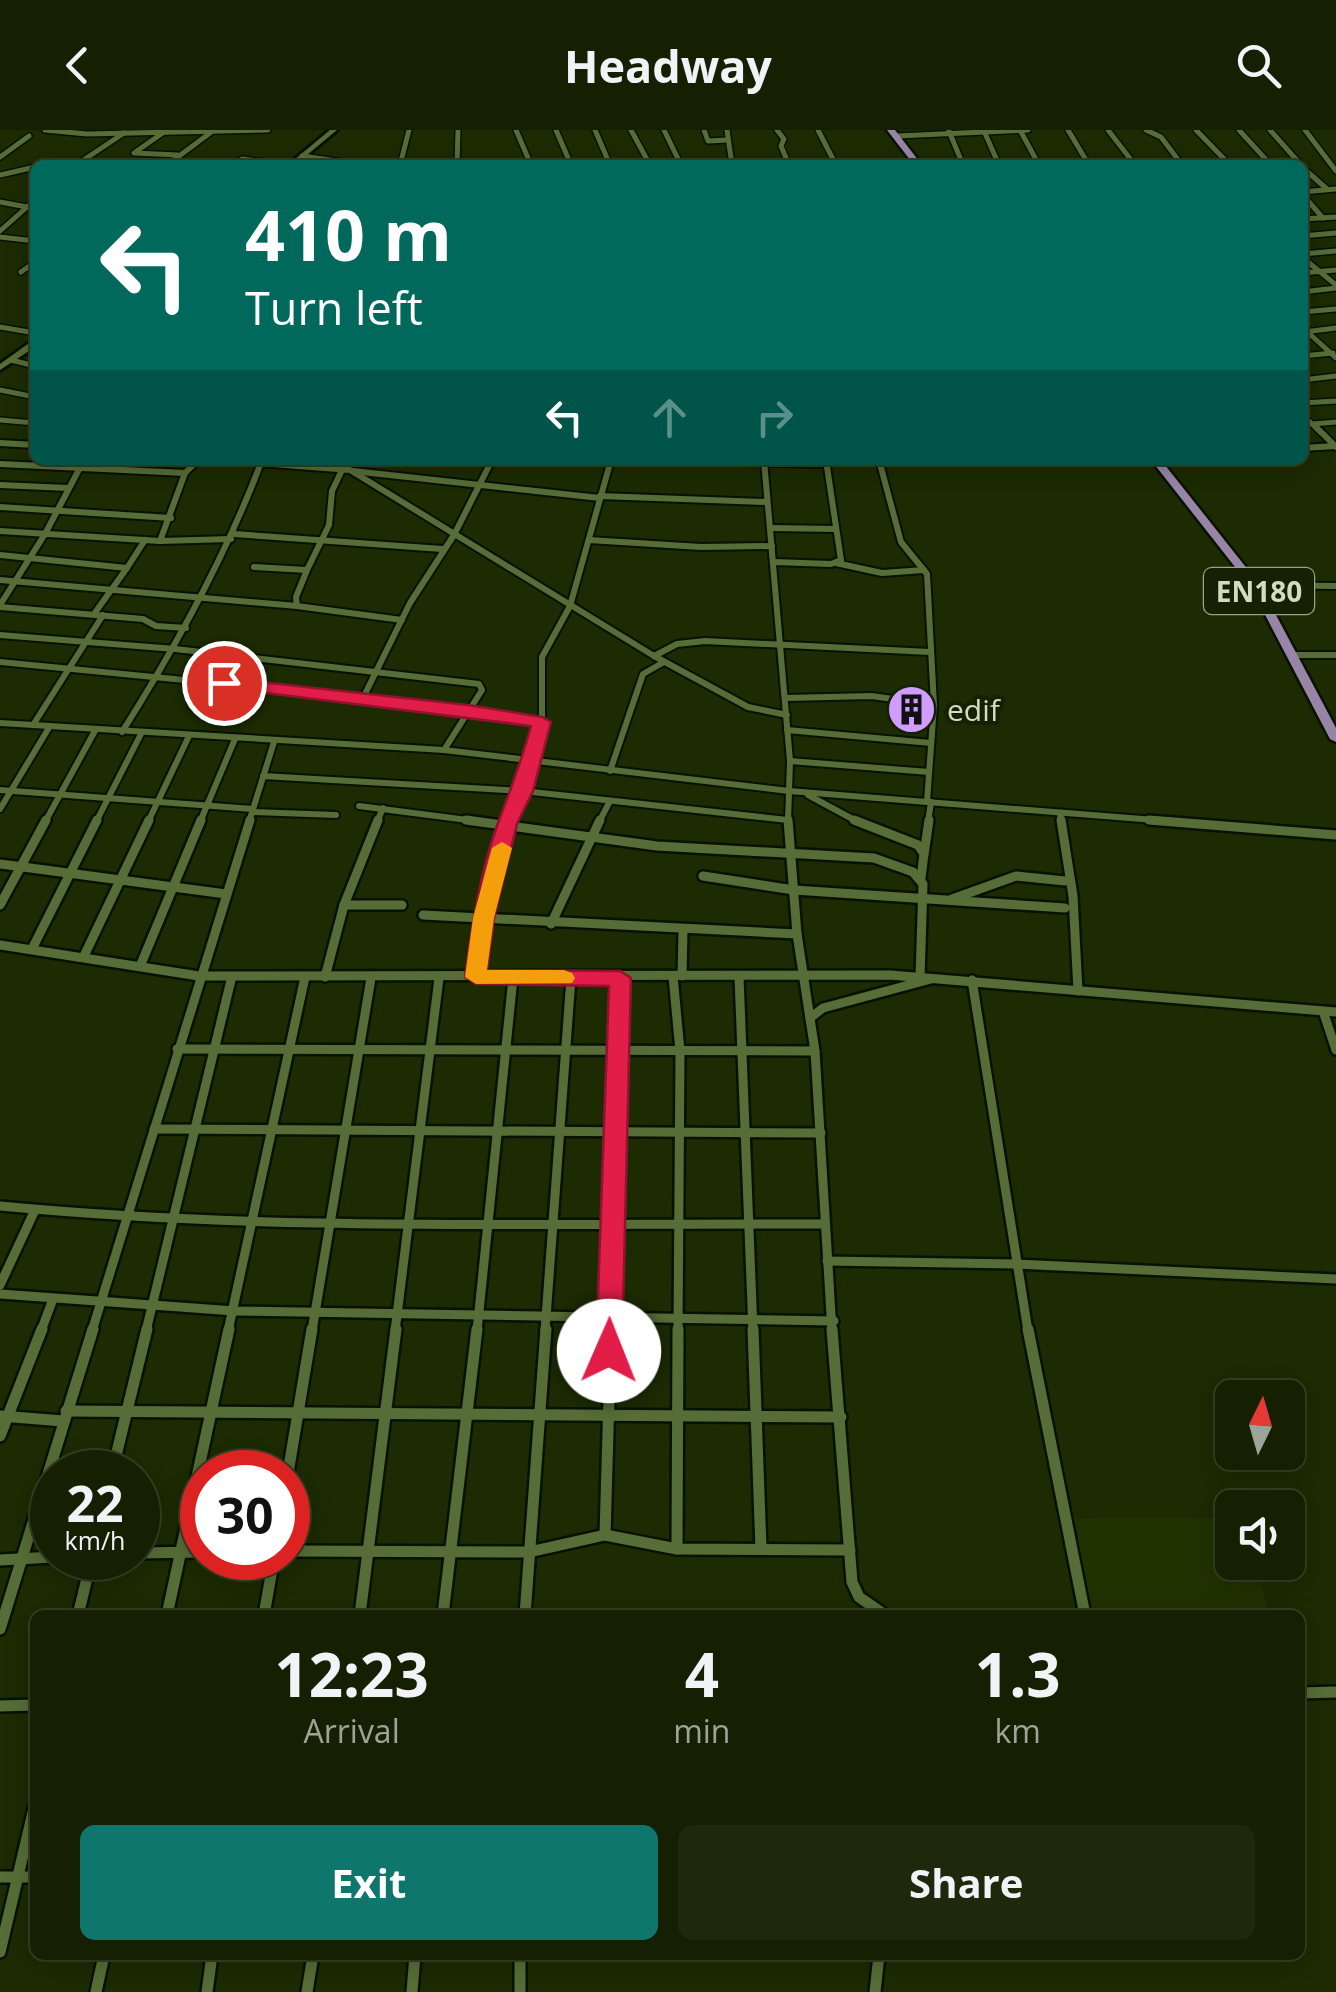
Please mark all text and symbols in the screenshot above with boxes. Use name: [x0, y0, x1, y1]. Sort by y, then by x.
text: Headway: [564, 35, 772, 96]
icon: back: [50, 38, 105, 93]
icon: search: [1231, 38, 1286, 93]
text: 410 m: [245, 186, 452, 282]
icon: left: [80, 200, 210, 330]
text: Turn left: [245, 277, 423, 338]
icon: left: [537, 390, 592, 445]
icon: ahead: [642, 390, 697, 445]
icon: right: [747, 390, 802, 445]
road number: EN180: [1204, 568, 1314, 614]
pin: [182, 641, 267, 726]
icon: arrive: [197, 656, 252, 711]
building icon: edif: [886, 683, 938, 735]
place label: edif: [947, 689, 1002, 730]
position arrow: [557, 1299, 661, 1403]
north arrow: [1215, 1380, 1305, 1470]
map controls: [1215, 1380, 1305, 1580]
speed limit sign: 30: [180, 1450, 310, 1580]
text: 22: [66, 1469, 124, 1537]
button: sound: [1215, 1490, 1305, 1580]
text: km/h: [65, 1523, 125, 1557]
text: 12:23: [274, 1633, 429, 1715]
text: 4: [685, 1633, 719, 1715]
text: 1.3: [975, 1633, 1061, 1715]
text: Arrival: [303, 1709, 400, 1752]
text: min: [673, 1709, 730, 1752]
text: km: [994, 1709, 1041, 1752]
button: Exit: [80, 1825, 658, 1940]
button: Share: [678, 1825, 1255, 1940]

